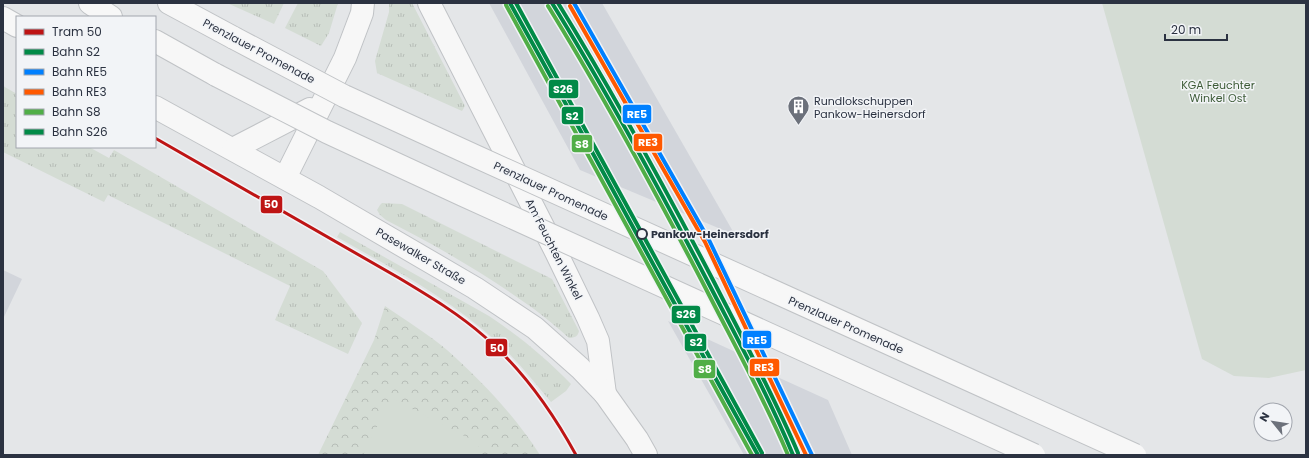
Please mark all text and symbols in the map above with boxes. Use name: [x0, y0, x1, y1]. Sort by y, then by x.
street label: Prenzlauer Promenade: [200, 15, 318, 87]
legend: [16, 16, 156, 148]
scale bar: [1165, 16, 1227, 42]
text: 20 m: [1171, 21, 1201, 38]
text: Tram 50: [52, 23, 102, 40]
text: Bahn S2: [52, 43, 100, 60]
text: Bahn RE5: [52, 63, 107, 80]
park label: KGA Feuchter Winkel Ost: [1181, 77, 1255, 106]
line badge: S26: [548, 79, 579, 99]
text: S26: [553, 81, 573, 97]
text: Bahn RE3: [52, 83, 107, 100]
place label: Rundlokschuppen Pankow-Heinersdorf: [814, 93, 926, 122]
building icon: Rundlokschuppen Pankow-Heinersdorf: [785, 94, 811, 127]
text: Bahn S8: [52, 103, 101, 120]
line badge: RE5: [622, 104, 652, 124]
line badge: S2: [561, 106, 584, 125]
text: RE5: [627, 106, 647, 122]
text: S2: [565, 108, 579, 124]
text: Bahn S26: [52, 123, 108, 140]
line badge: RE3: [633, 133, 663, 152]
line badge: S8: [571, 134, 593, 153]
text: RE3: [638, 134, 658, 150]
text: S8: [575, 136, 589, 152]
street label: Prenzlauer Promenade: [491, 157, 611, 225]
line badge: 50: [260, 195, 283, 214]
text: 50: [264, 196, 278, 212]
street label: Am Feuchten Winkel: [522, 196, 586, 302]
street label: Pasewalker Straße: [373, 224, 469, 288]
place label: Pankow-Heinersdorf: [651, 226, 769, 242]
marker: Pankow-Heinersdorf: [636, 228, 648, 240]
street label: Prenzlauer Promenade: [786, 292, 906, 358]
line badge: S26: [671, 305, 701, 324]
text: S26: [676, 306, 696, 322]
line badge: RE5: [742, 330, 772, 349]
text: RE5: [747, 332, 767, 348]
line badge: S2: [684, 333, 707, 352]
text: S2: [689, 334, 703, 350]
line badge: 50: [485, 338, 508, 357]
text: 50: [490, 340, 504, 356]
line badge: RE3: [749, 358, 780, 377]
line badge: S8: [693, 359, 716, 379]
text: RE3: [754, 359, 774, 375]
text: S8: [698, 361, 712, 377]
north arrow: [1253, 402, 1293, 442]
text: N: [1255, 409, 1273, 425]

